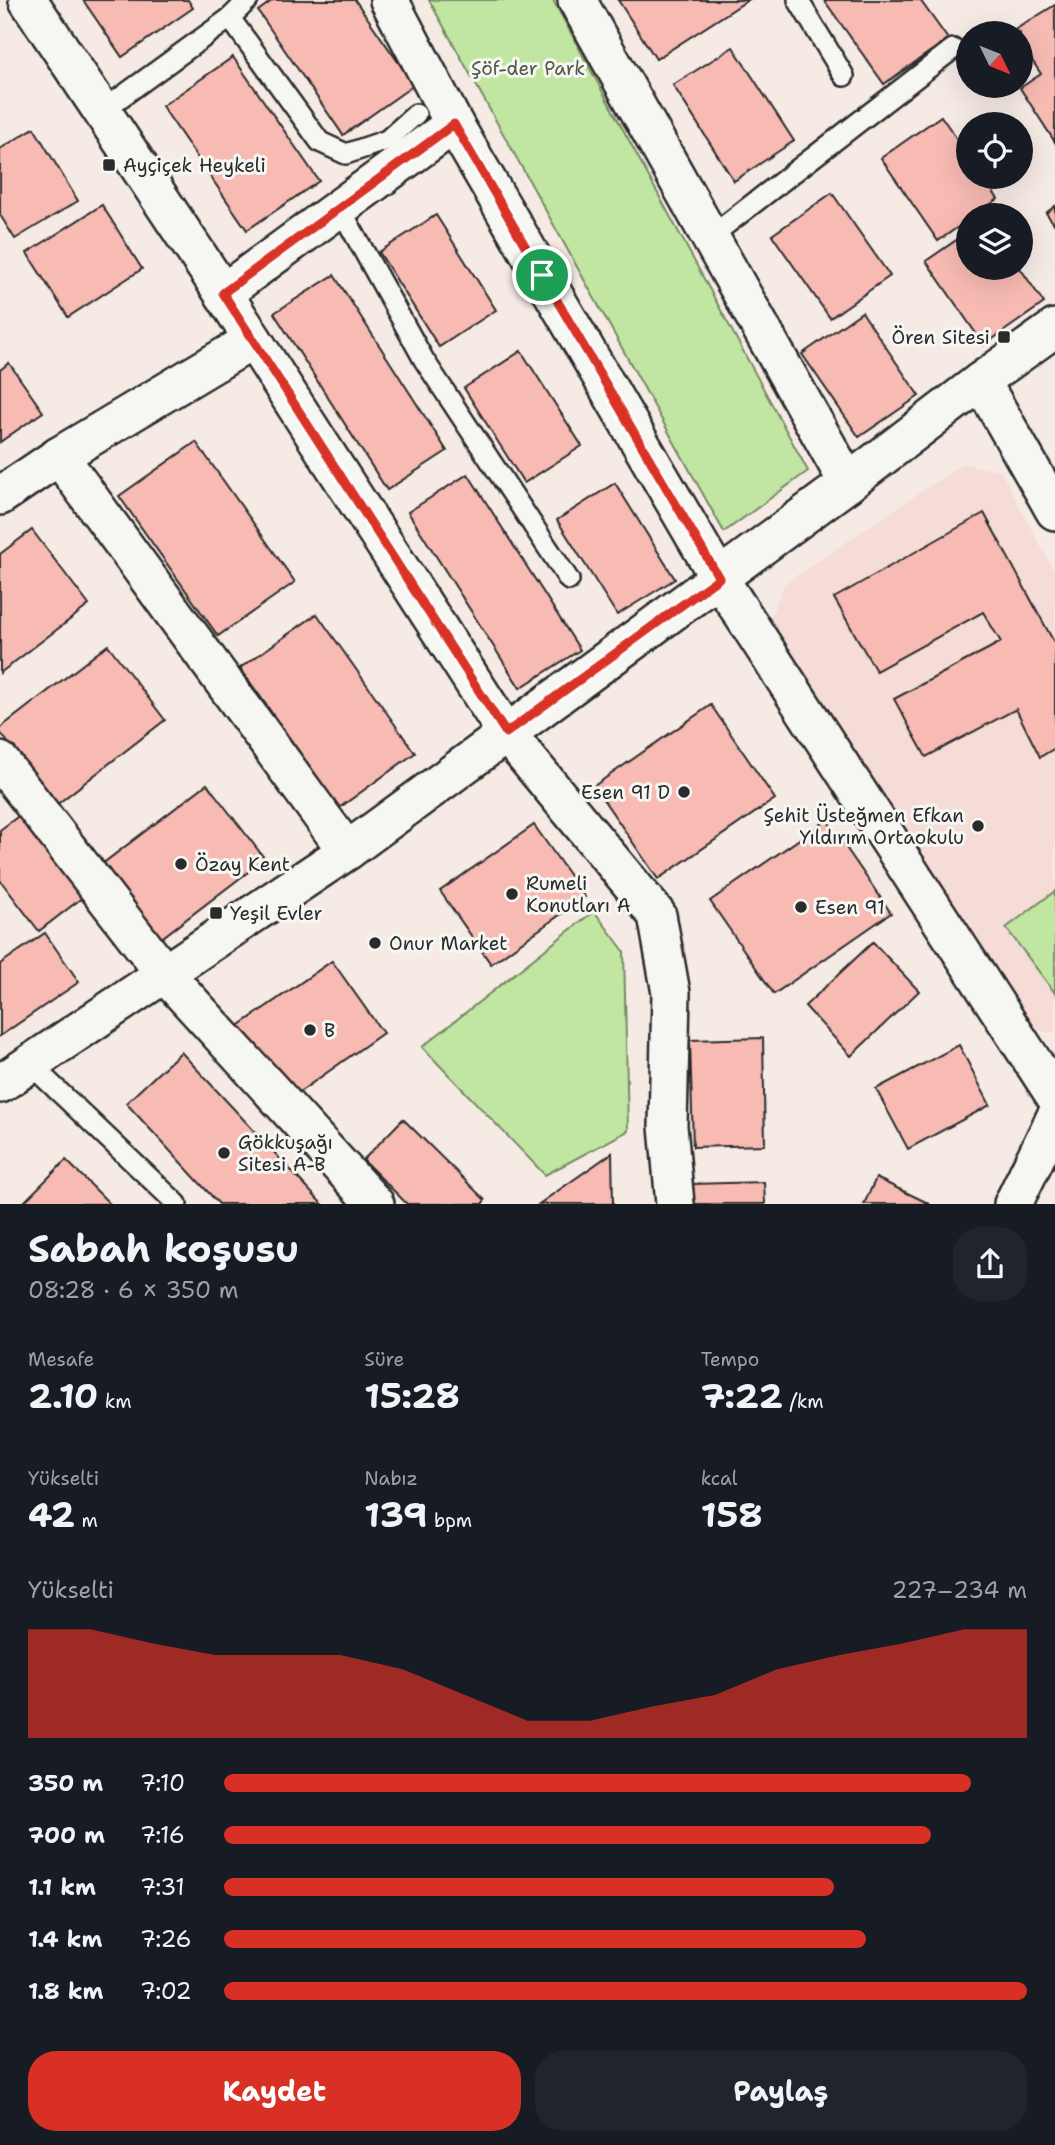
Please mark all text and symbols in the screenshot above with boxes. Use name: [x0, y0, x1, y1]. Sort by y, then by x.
north arrow: [956, 21, 1032, 98]
map controls: [956, 21, 1033, 280]
park label: Şöf-der Park: [471, 56, 585, 81]
button: locate: [956, 112, 1033, 189]
place label: Ayçiçek Heykeli: [123, 153, 266, 178]
marker: Ayçiçek Heykeli: [101, 157, 117, 173]
button: layers: [956, 203, 1033, 280]
pin: [512, 245, 572, 305]
icon: arrive: [523, 256, 561, 294]
place label: Ören Sitesi: [892, 325, 990, 350]
marker: Ören Sitesi: [996, 329, 1012, 345]
place label: Esen 91 D: [581, 780, 670, 805]
marker: Esen 91 D: [676, 784, 692, 800]
place label: Şehit Üsteğmen Efkan Yıldırım Ortaokulu: [764, 803, 964, 850]
marker: Şehit Üsteğmen Efkan Yıldırım Ortaokulu: [970, 818, 986, 834]
place label: Özay Kent: [195, 852, 290, 877]
marker: Özay Kent: [173, 856, 189, 872]
place label: Rumeli Konutları A: [526, 871, 631, 918]
marker: Rumeli Konutları A: [504, 886, 520, 902]
place label: Esen 91: [815, 895, 885, 920]
marker: Esen 91: [793, 899, 809, 915]
place label: Yeşil Evler: [230, 901, 323, 926]
marker: Yeşil Evler: [208, 905, 224, 921]
place label: Onur Market: [389, 931, 508, 956]
marker: Onur Market: [367, 935, 383, 951]
place label: B: [324, 1018, 335, 1043]
marker: B: [302, 1022, 318, 1038]
place label: Gökkuşağı Sitesi A-B: [238, 1130, 333, 1177]
marker: Gökkuşağı Sitesi A-B: [216, 1145, 232, 1161]
text: Sabah koşusu: [28, 1223, 299, 1274]
button: share: [953, 1227, 1027, 1301]
text: 08:28 · 6 × 350 m: [28, 1275, 239, 1305]
text: Mesafe: [28, 1347, 94, 1372]
text: Süre: [364, 1347, 404, 1372]
text: Tempo: [701, 1347, 759, 1372]
text: 2.10: [28, 1372, 98, 1419]
text: 15:28: [364, 1372, 460, 1419]
text: 7:22: [701, 1372, 783, 1419]
text: km: [98, 1389, 132, 1414]
text: /km: [783, 1389, 824, 1414]
text: Yükselti: [28, 1466, 99, 1491]
text: Nabız: [364, 1466, 418, 1491]
text: kcal: [701, 1466, 738, 1491]
text: 42: [28, 1491, 75, 1538]
text: 139: [364, 1491, 428, 1538]
text: 158: [701, 1491, 763, 1538]
text: m: [75, 1508, 98, 1533]
text: bpm: [428, 1508, 472, 1533]
text: Yükselti: [28, 1575, 114, 1605]
text: 227–234 m: [891, 1575, 1027, 1605]
text: 350 m: [28, 1768, 103, 1798]
text: 7:10: [140, 1768, 185, 1798]
text: 700 m: [28, 1820, 105, 1850]
text: 7:16: [140, 1820, 185, 1850]
text: 1.1 km: [28, 1872, 96, 1902]
text: 7:31: [140, 1872, 185, 1902]
text: 1.4 km: [28, 1924, 102, 1954]
text: 7:26: [140, 1924, 192, 1954]
text: 1.8 km: [28, 1976, 103, 2006]
text: 7:02: [140, 1976, 192, 2006]
button: Kaydet: [28, 2051, 521, 2131]
button: Paylaş: [535, 2051, 1027, 2131]

